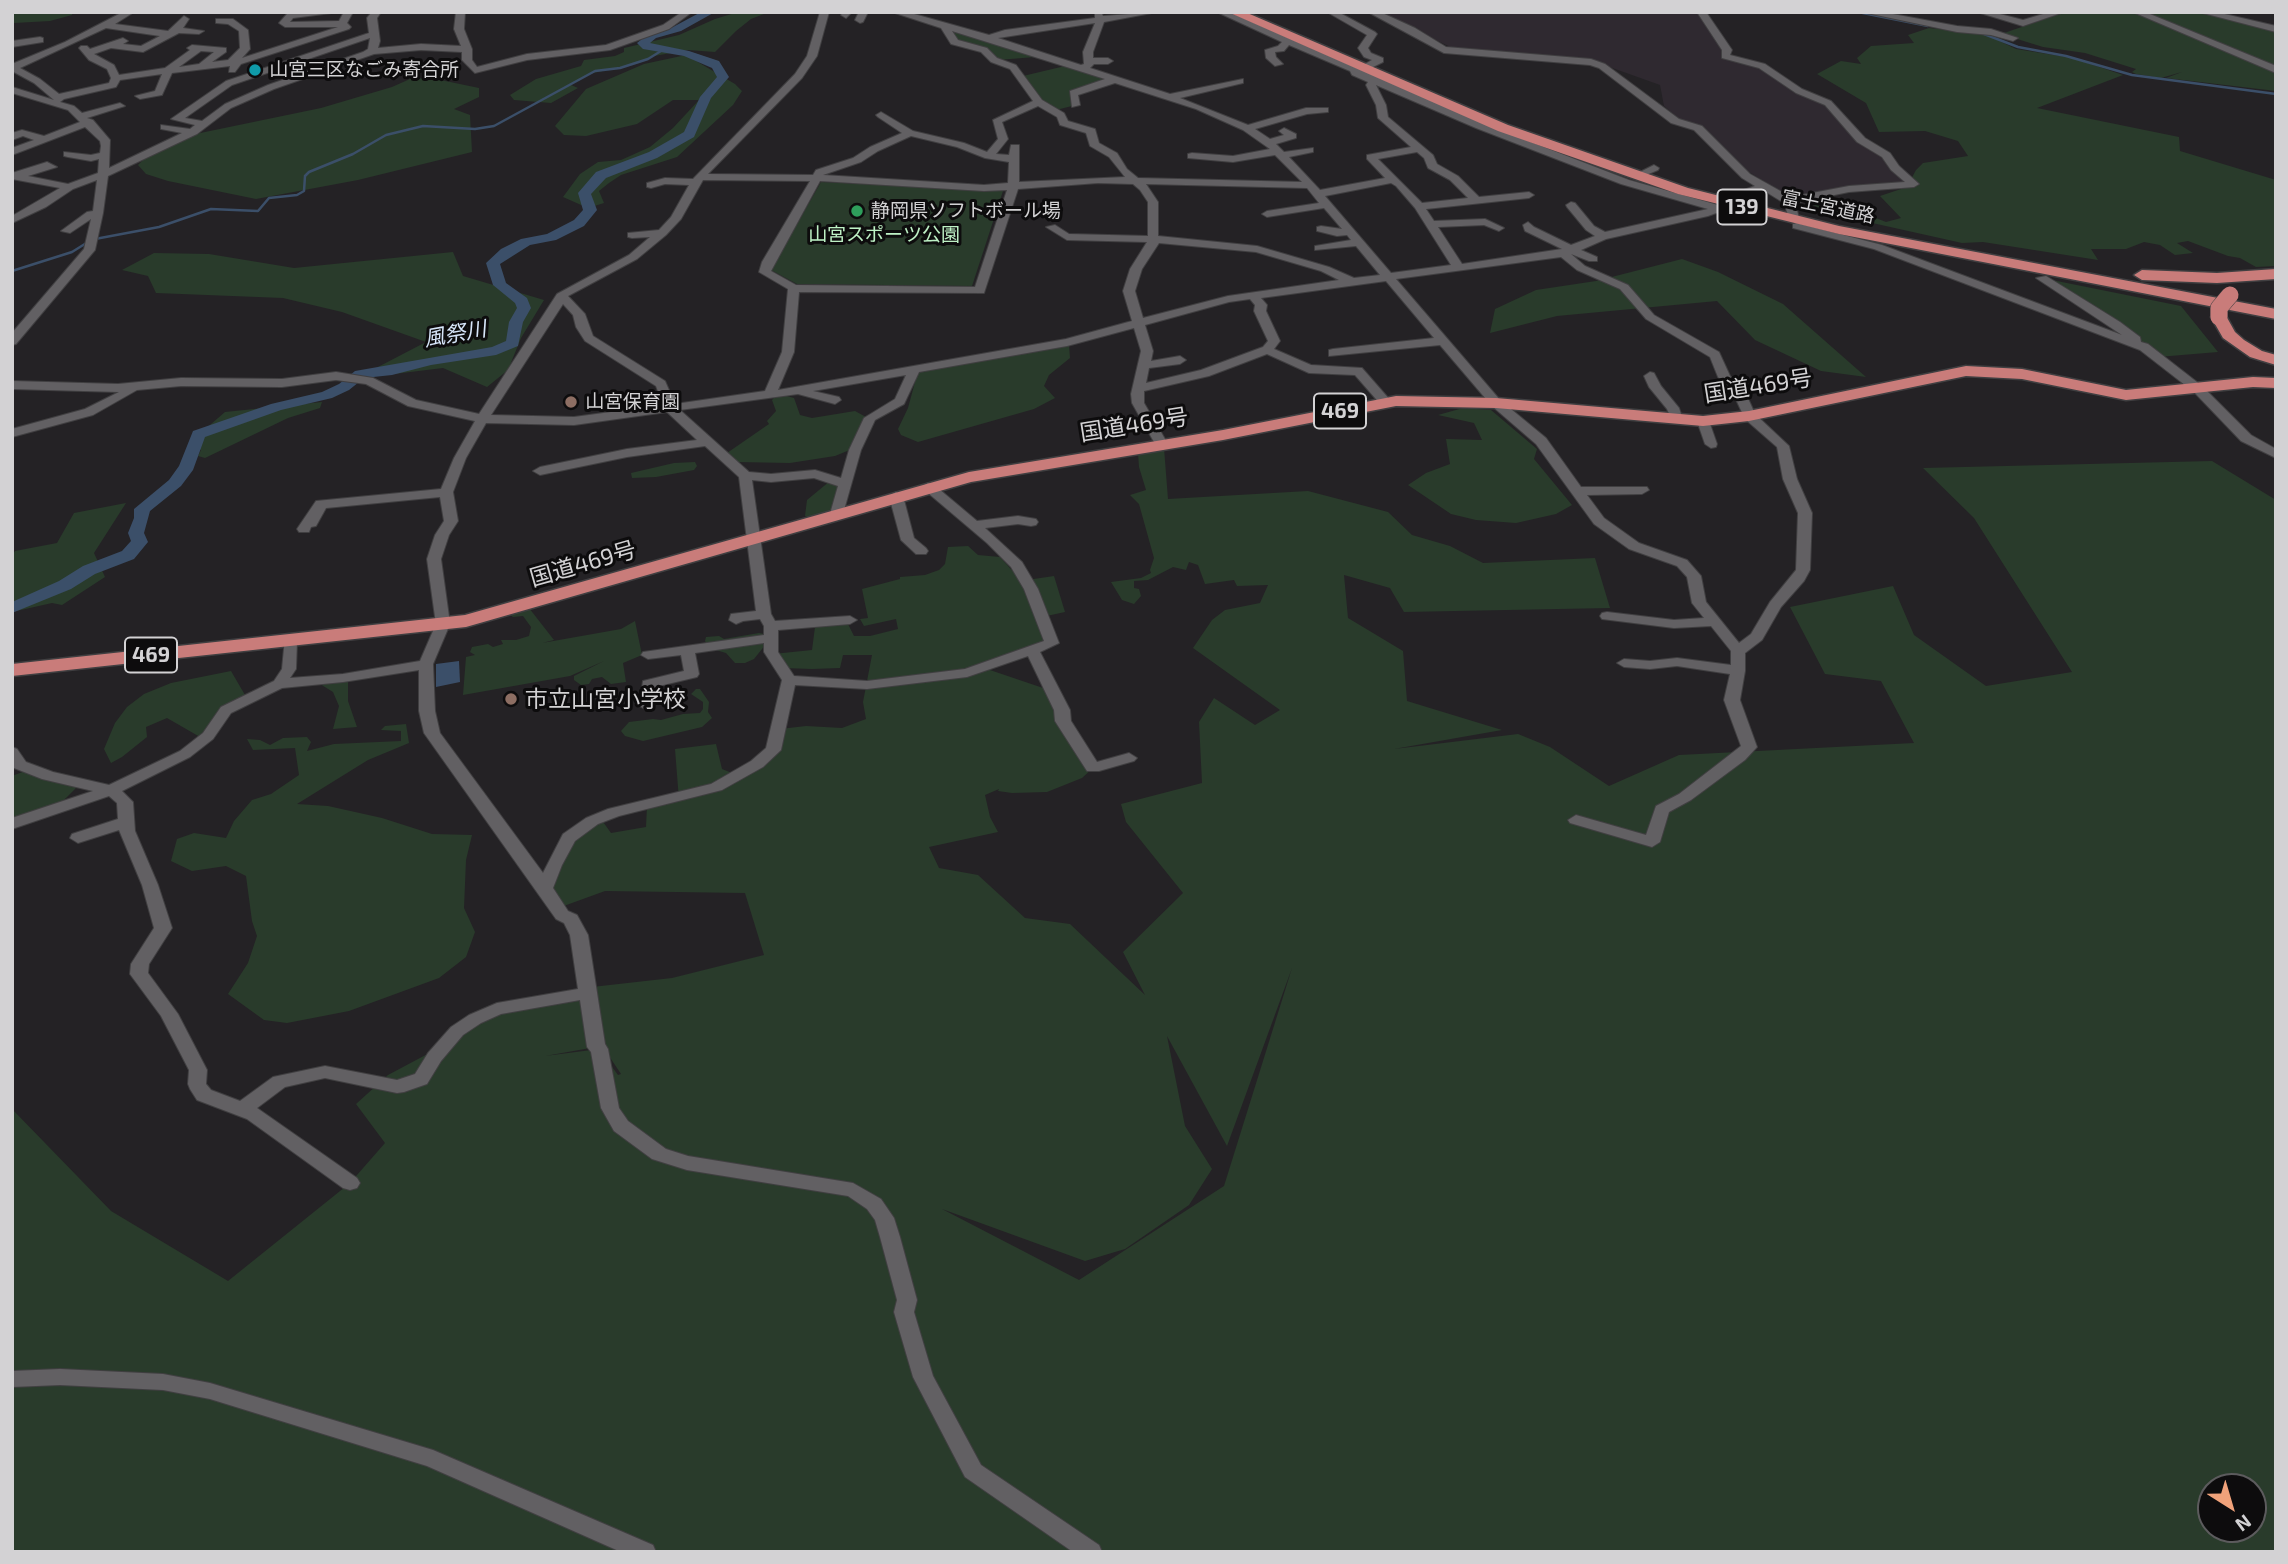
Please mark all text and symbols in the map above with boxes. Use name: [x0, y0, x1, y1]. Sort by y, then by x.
place label: 山宮三区なごみ寄合所: [269, 59, 459, 81]
marker: 山宮三区なごみ寄合所: [247, 62, 263, 78]
street label: 富士宮道路: [1779, 186, 1877, 228]
road number: 139: [1718, 190, 1766, 224]
place label: 静岡県ソフトボール場: [871, 200, 1061, 222]
marker: 静岡県ソフトボール場: [849, 203, 865, 219]
park label: 山宮スポーツ公園: [808, 224, 960, 246]
water label: 風祭川: [422, 316, 488, 352]
street label: 国道469号: [1702, 364, 1814, 408]
place label: 山宮保育園: [585, 391, 680, 413]
marker: 山宮保育園: [563, 394, 579, 410]
road number: 469: [1314, 394, 1366, 428]
street label: 国道469号: [1078, 403, 1190, 447]
street label: 国道469号: [527, 536, 639, 592]
road number: 469: [125, 638, 177, 672]
place label: 市立山宮小学校: [525, 685, 686, 713]
marker: 市立山宮小学校: [503, 691, 519, 707]
north arrow: [2197, 1473, 2267, 1543]
text: N: [2231, 1510, 2256, 1537]

